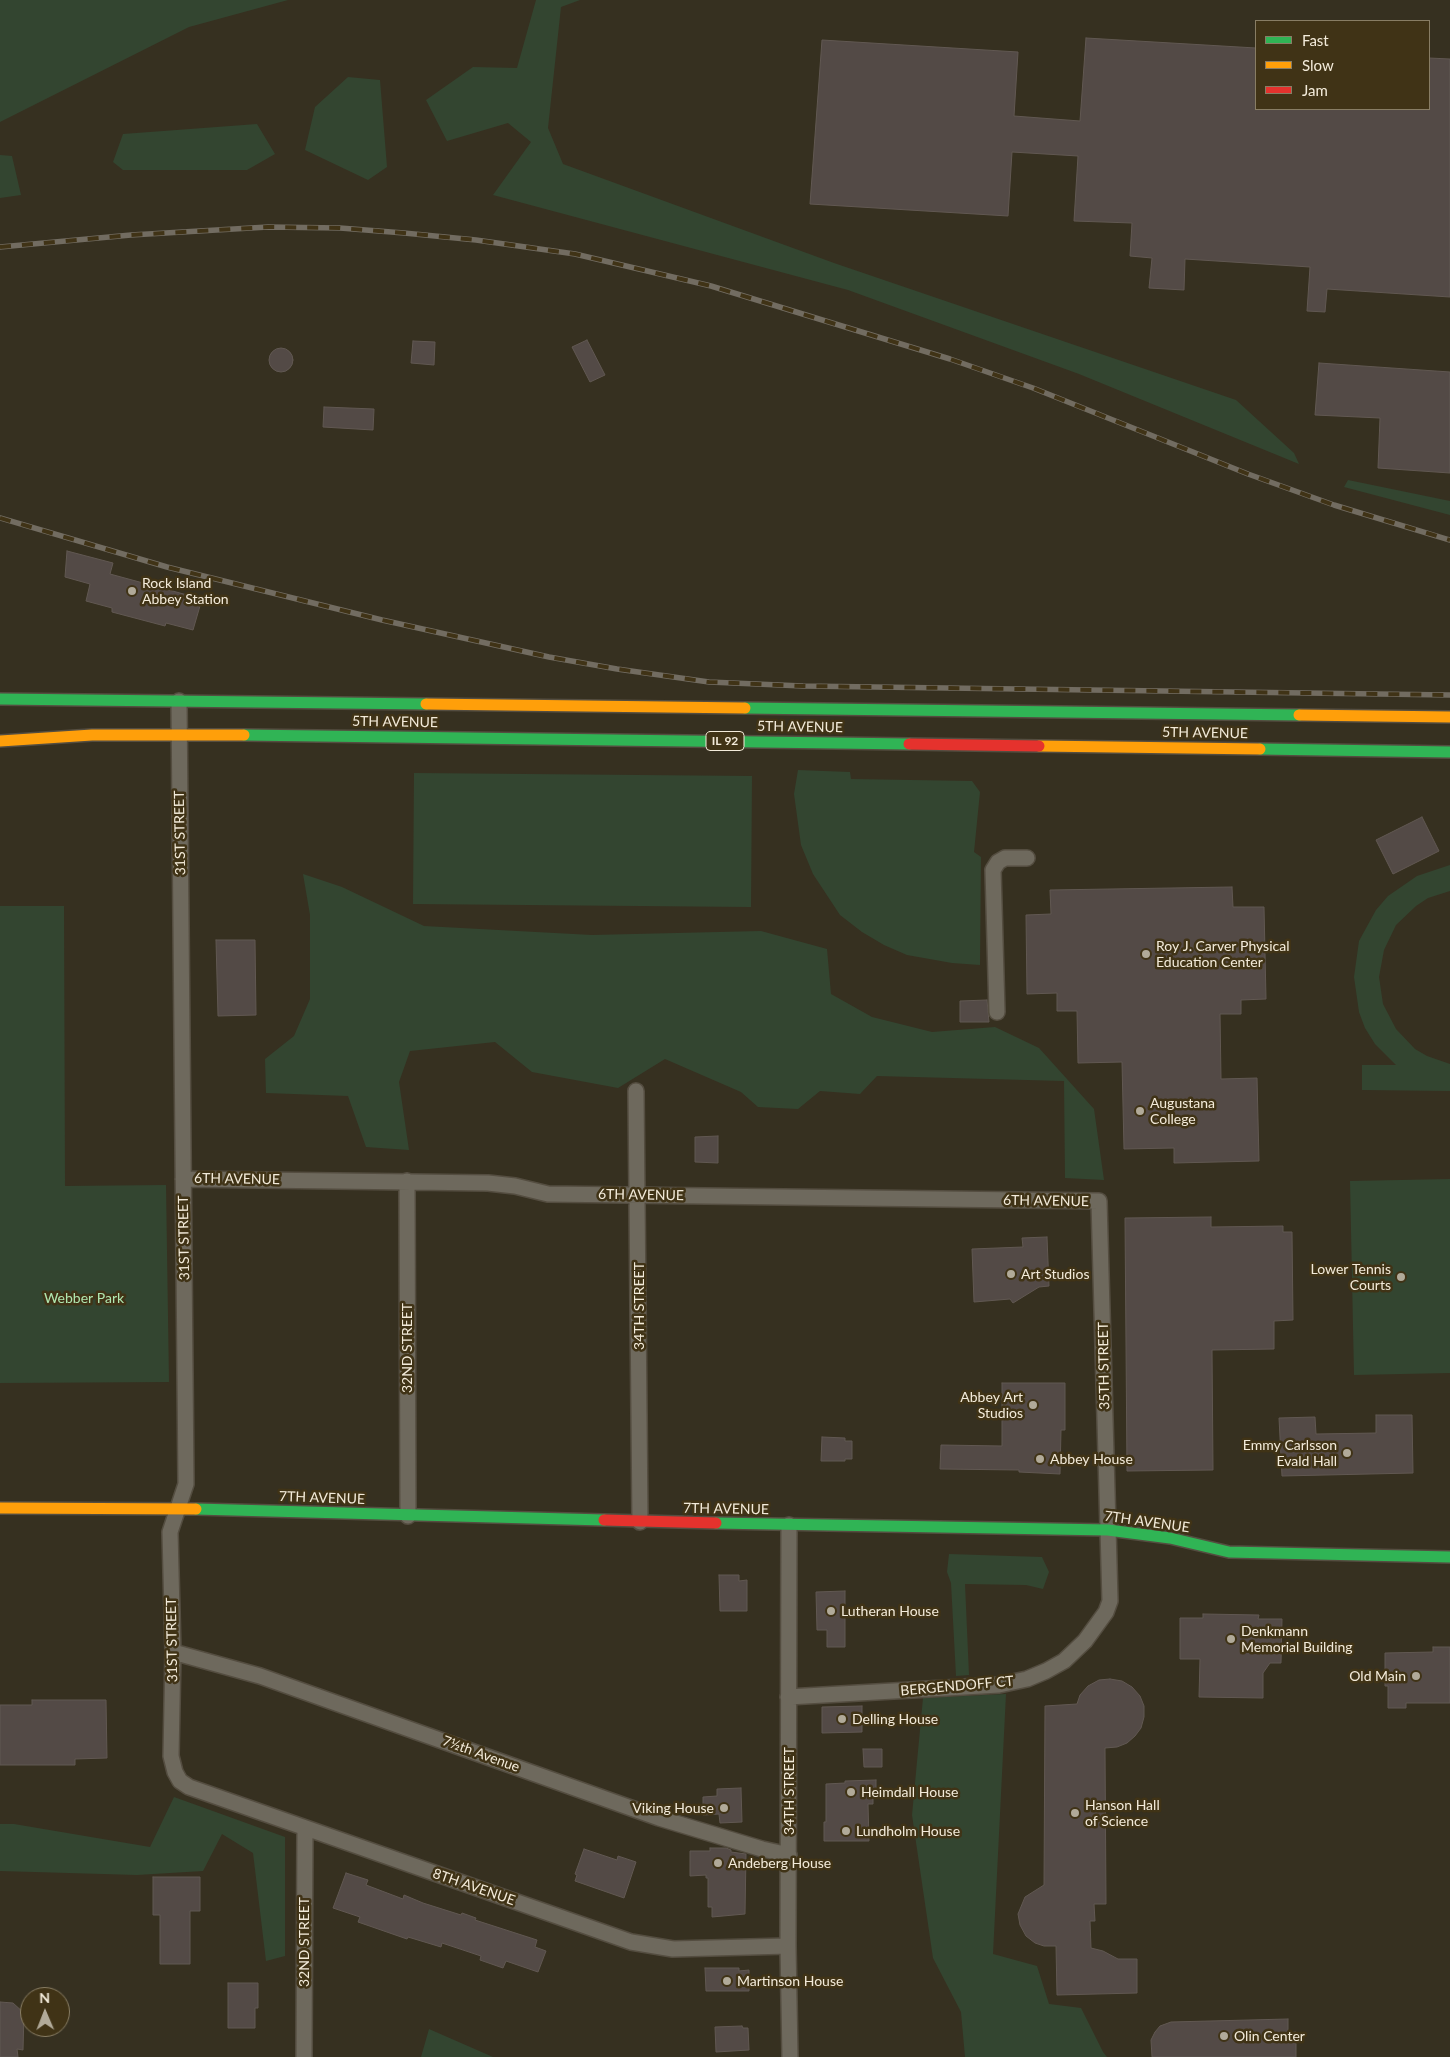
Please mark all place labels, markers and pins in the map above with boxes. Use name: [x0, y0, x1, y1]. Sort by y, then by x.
place label: Rock Island Abbey Station: [142, 575, 229, 608]
marker: Rock Island Abbey Station: [126, 585, 138, 597]
place label: Roy J. Carver Physical Education Center: [1156, 938, 1289, 970]
marker: Roy J. Carver Physical Education Center: [1140, 948, 1152, 960]
place label: Augustana College: [1150, 1095, 1215, 1128]
marker: Augustana College: [1134, 1105, 1146, 1117]
place label: Lower Tennis Courts: [1311, 1261, 1391, 1294]
place label: Art Studios: [1021, 1266, 1089, 1282]
marker: Art Studios: [1005, 1268, 1017, 1280]
marker: Lower Tennis Courts: [1395, 1271, 1407, 1283]
place label: Abbey Art Studios: [960, 1389, 1023, 1421]
marker: Abbey Art Studios: [1027, 1399, 1039, 1411]
place label: Emmy Carlsson Evald Hall: [1243, 1437, 1337, 1470]
marker: Emmy Carlsson Evald Hall: [1341, 1447, 1353, 1459]
place label: Abbey House: [1050, 1451, 1133, 1467]
marker: Abbey House: [1034, 1453, 1046, 1465]
place label: Lutheran House: [841, 1603, 939, 1619]
marker: Lutheran House: [825, 1605, 837, 1617]
place label: Denkmann Memorial Building: [1241, 1623, 1353, 1655]
marker: Denkmann Memorial Building: [1225, 1633, 1237, 1645]
place label: Old Main: [1349, 1668, 1406, 1684]
marker: Old Main: [1410, 1670, 1422, 1682]
place label: Delling House: [852, 1711, 938, 1727]
marker: Delling House: [836, 1713, 848, 1725]
place label: Heimdall House: [861, 1784, 958, 1800]
marker: Heimdall House: [845, 1786, 857, 1798]
place label: Hanson Hall of Science: [1085, 1797, 1160, 1830]
place label: Viking House: [632, 1800, 714, 1816]
marker: Viking House: [718, 1802, 730, 1814]
marker: Hanson Hall of Science: [1069, 1807, 1081, 1819]
place label: Lundholm House: [856, 1823, 960, 1839]
marker: Lundholm House: [840, 1825, 852, 1837]
place label: Andeberg House: [728, 1855, 831, 1871]
marker: Andeberg House: [712, 1857, 724, 1869]
place label: Martinson House: [737, 1973, 843, 1989]
marker: Martinson House: [721, 1975, 733, 1987]
place label: Olin Center: [1234, 2028, 1305, 2044]
marker: Olin Center: [1218, 2030, 1230, 2042]

